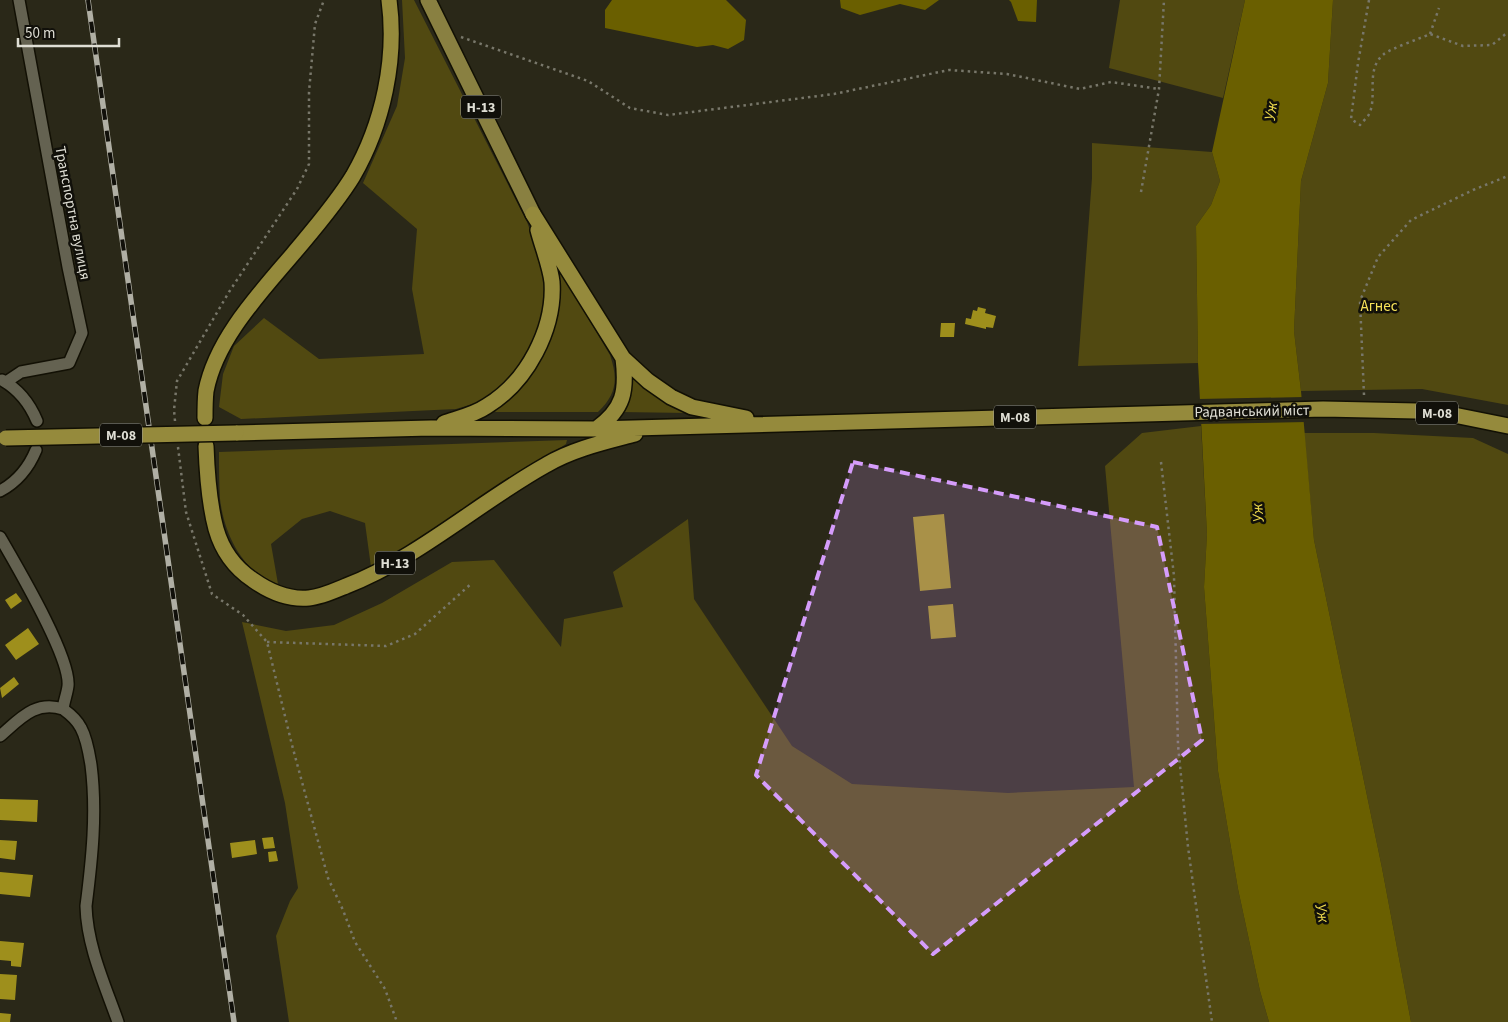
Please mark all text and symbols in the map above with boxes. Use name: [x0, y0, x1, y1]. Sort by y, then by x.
scale bar: [18, 15, 119, 47]
text: 50 m: [25, 23, 55, 44]
road number: Н-13: [461, 95, 501, 118]
water label: Уж: [1259, 99, 1283, 122]
street label: Транспортна вулиця: [49, 145, 96, 282]
park label: Агнес: [1360, 296, 1398, 317]
street label: Радванський міст: [1194, 400, 1310, 423]
road number: М-08: [1416, 402, 1458, 424]
road number: М-08: [994, 406, 1036, 428]
road number: М-08: [100, 424, 142, 446]
water label: Уж: [1246, 502, 1270, 523]
road number: Н-13: [375, 552, 415, 574]
water label: Уж: [1309, 902, 1335, 925]

